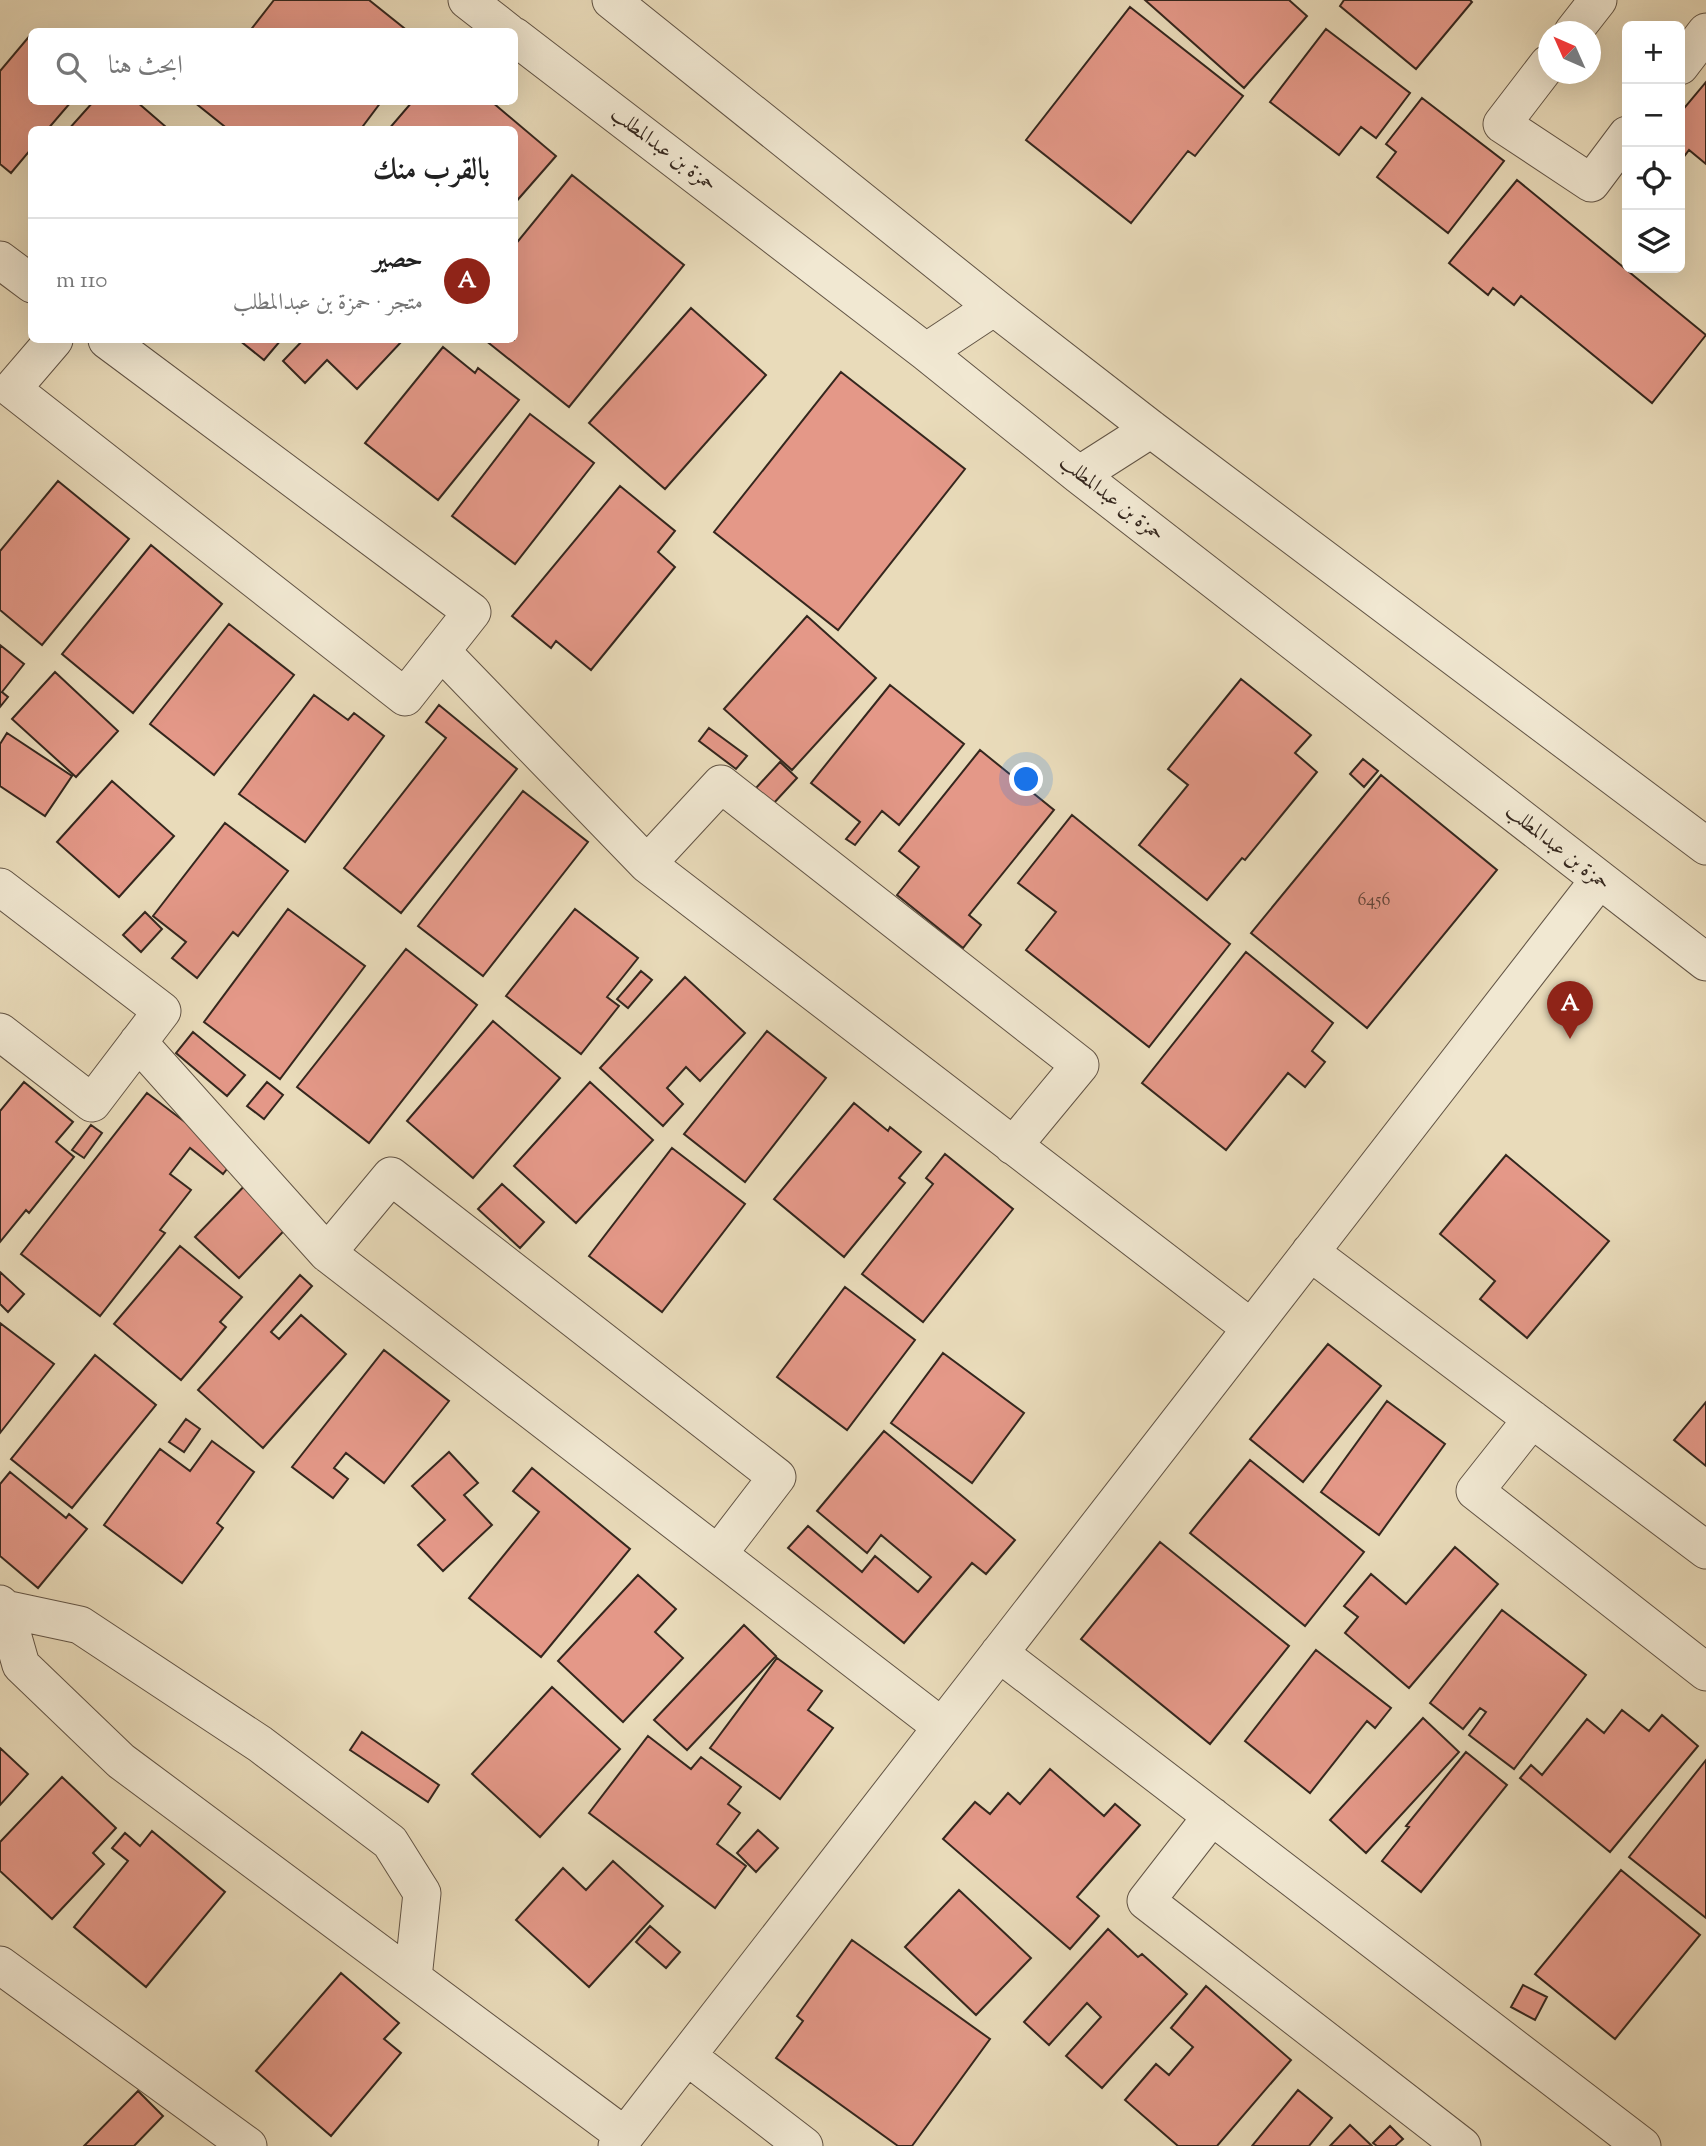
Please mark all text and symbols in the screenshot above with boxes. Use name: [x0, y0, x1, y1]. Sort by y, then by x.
north arrow: [1538, 21, 1601, 84]
map controls: [1622, 21, 1685, 273]
button: +: [1622, 21, 1685, 84]
search box: [28, 28, 518, 105]
icon: search: [52, 48, 90, 86]
text: ابحث هنا: [108, 48, 183, 85]
button: −: [1622, 84, 1685, 147]
street label: حمزة بن عبدالمطلب: [604, 100, 722, 200]
button: locate: [1622, 147, 1685, 210]
text: بالقرب منك: [373, 150, 490, 193]
button: layers: [1622, 210, 1685, 273]
text: حصير: [373, 242, 423, 279]
text: 110 m: [56, 265, 108, 298]
text: A: [458, 265, 476, 298]
text: متجر · حمزة بن عبدالمطلب: [233, 287, 423, 320]
street label: حمزة بن عبدالمطلب: [1052, 448, 1170, 550]
your location: [1009, 762, 1043, 796]
street label: حمزة بن عبدالمطلب: [1498, 797, 1616, 899]
house number: 6456: [1358, 888, 1390, 914]
pin: A: [1547, 981, 1593, 1039]

